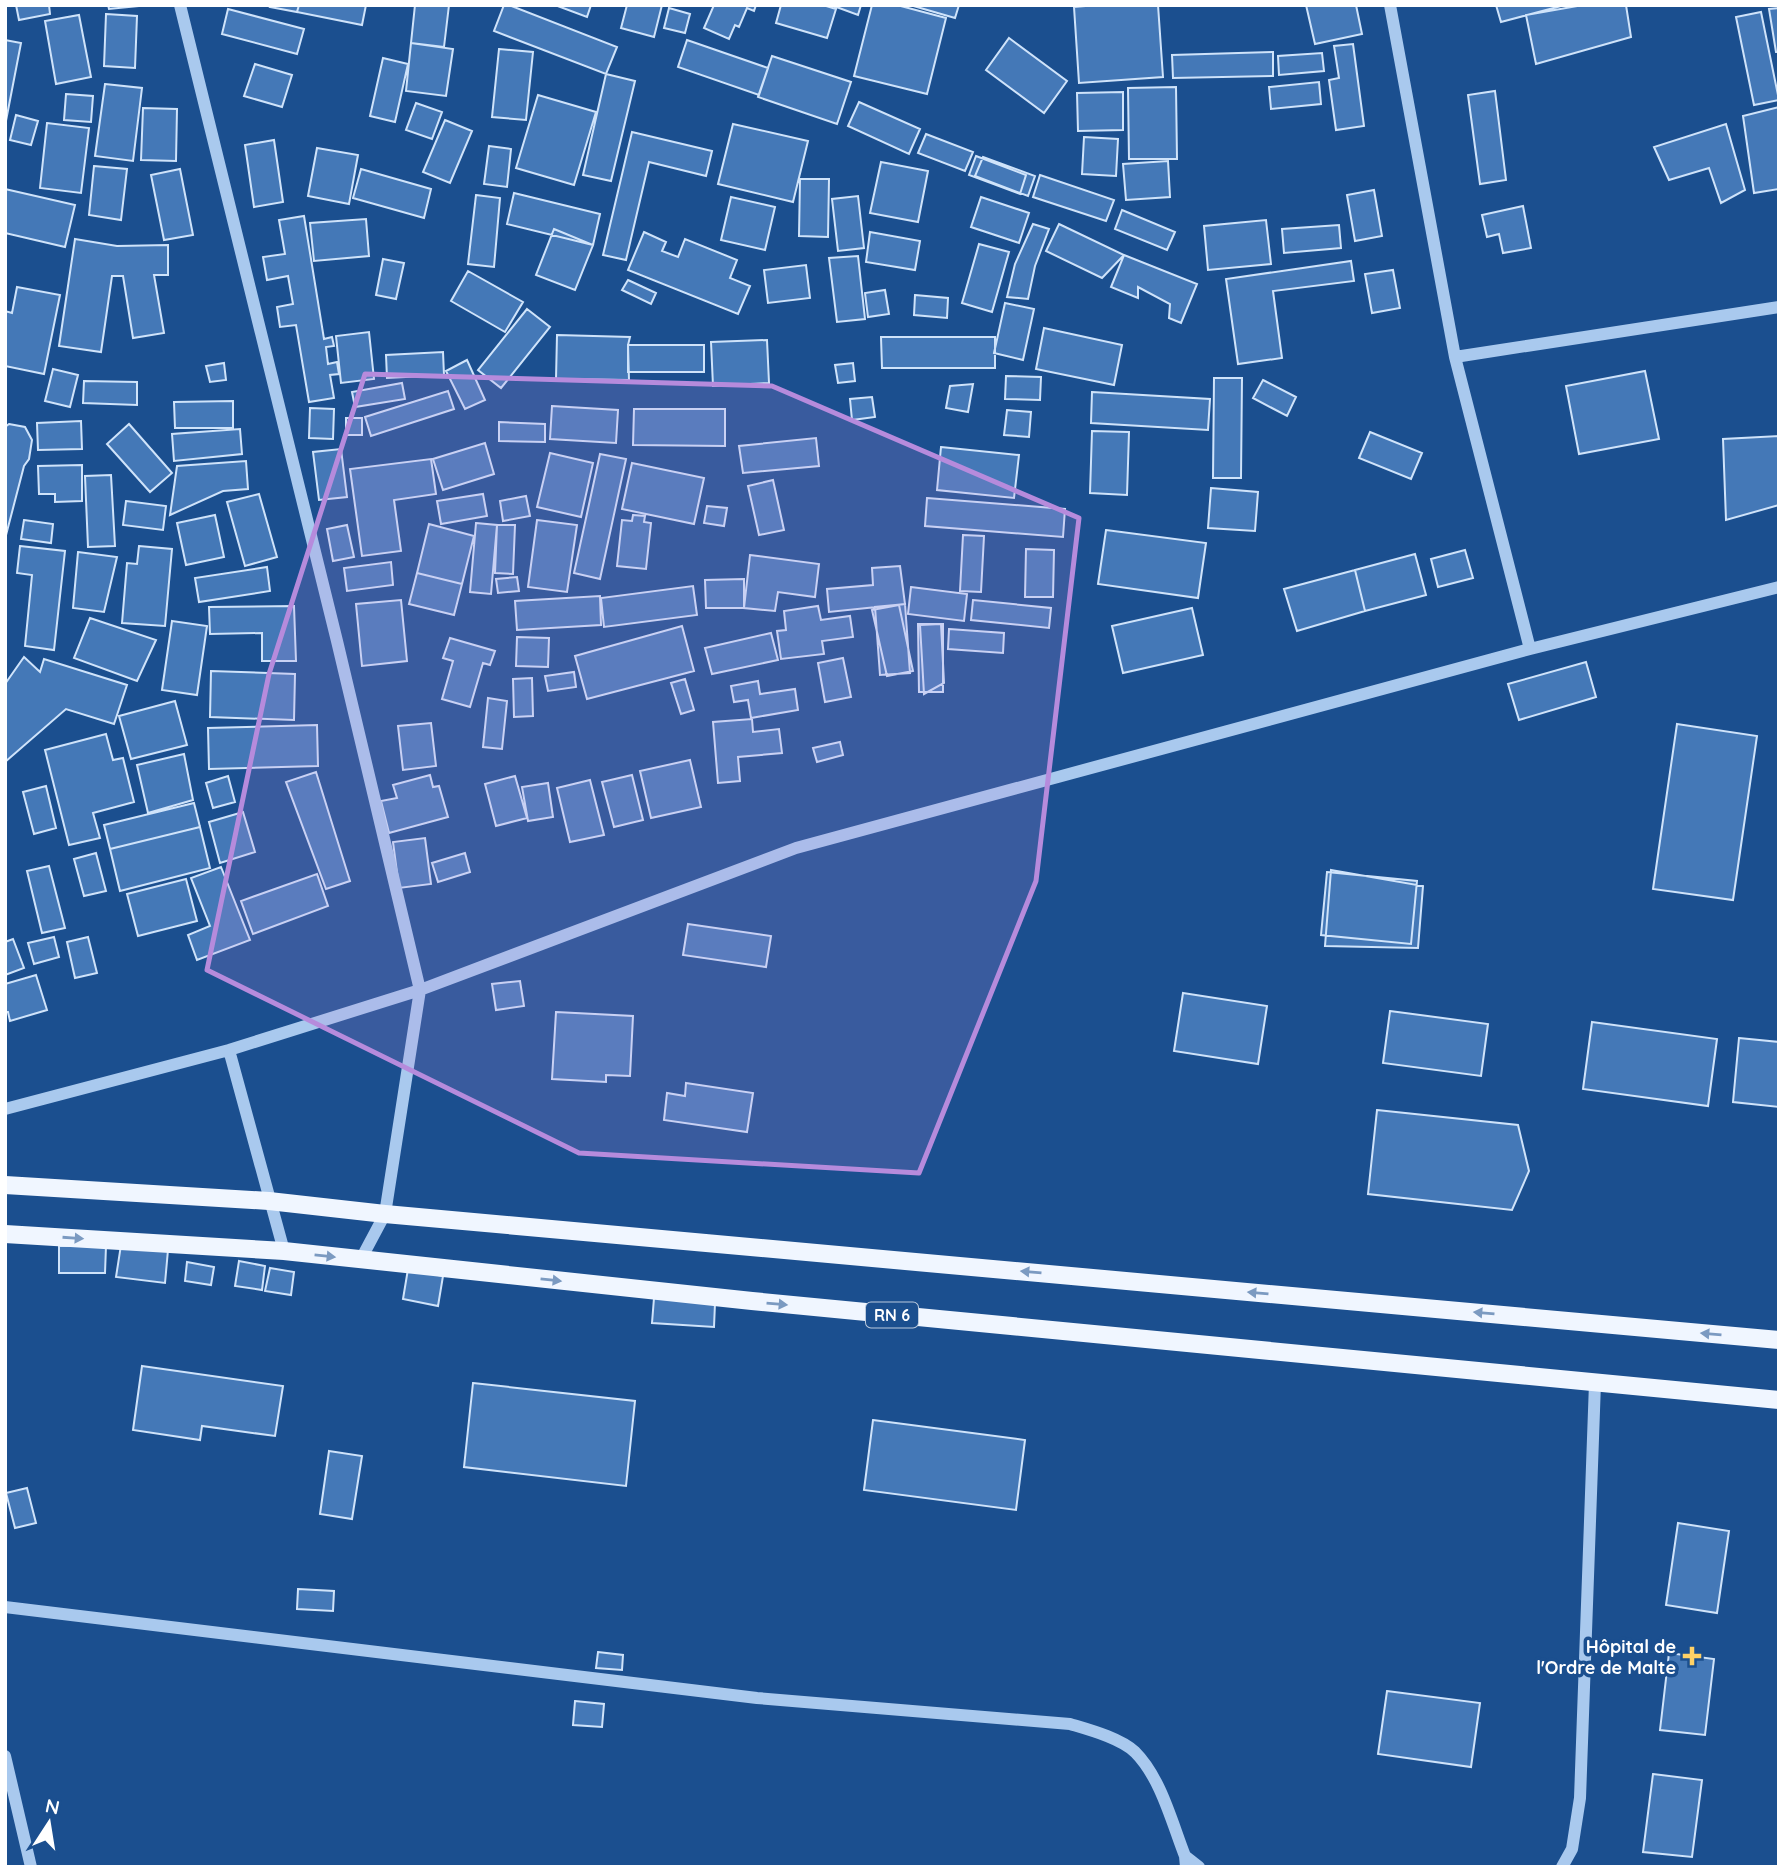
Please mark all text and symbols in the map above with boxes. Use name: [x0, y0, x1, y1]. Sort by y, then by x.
one-way arrow: [63, 1233, 85, 1244]
one-way arrow: [314, 1250, 336, 1261]
one-way arrow: [1020, 1266, 1042, 1277]
one-way arrow: [540, 1275, 562, 1286]
one-way arrow: [1246, 1287, 1268, 1298]
one-way arrow: [766, 1299, 788, 1310]
road number: RN 6: [866, 1302, 918, 1328]
one-way arrow: [1473, 1307, 1495, 1318]
one-way arrow: [1700, 1328, 1722, 1339]
place label: Hôpital de l'Ordre de Malte: [1536, 1635, 1676, 1679]
marker: Hôpital de l'Ordre de Malte: [1682, 1646, 1702, 1666]
north arrow: [14, 1788, 84, 1858]
text: N: [43, 1793, 62, 1820]

